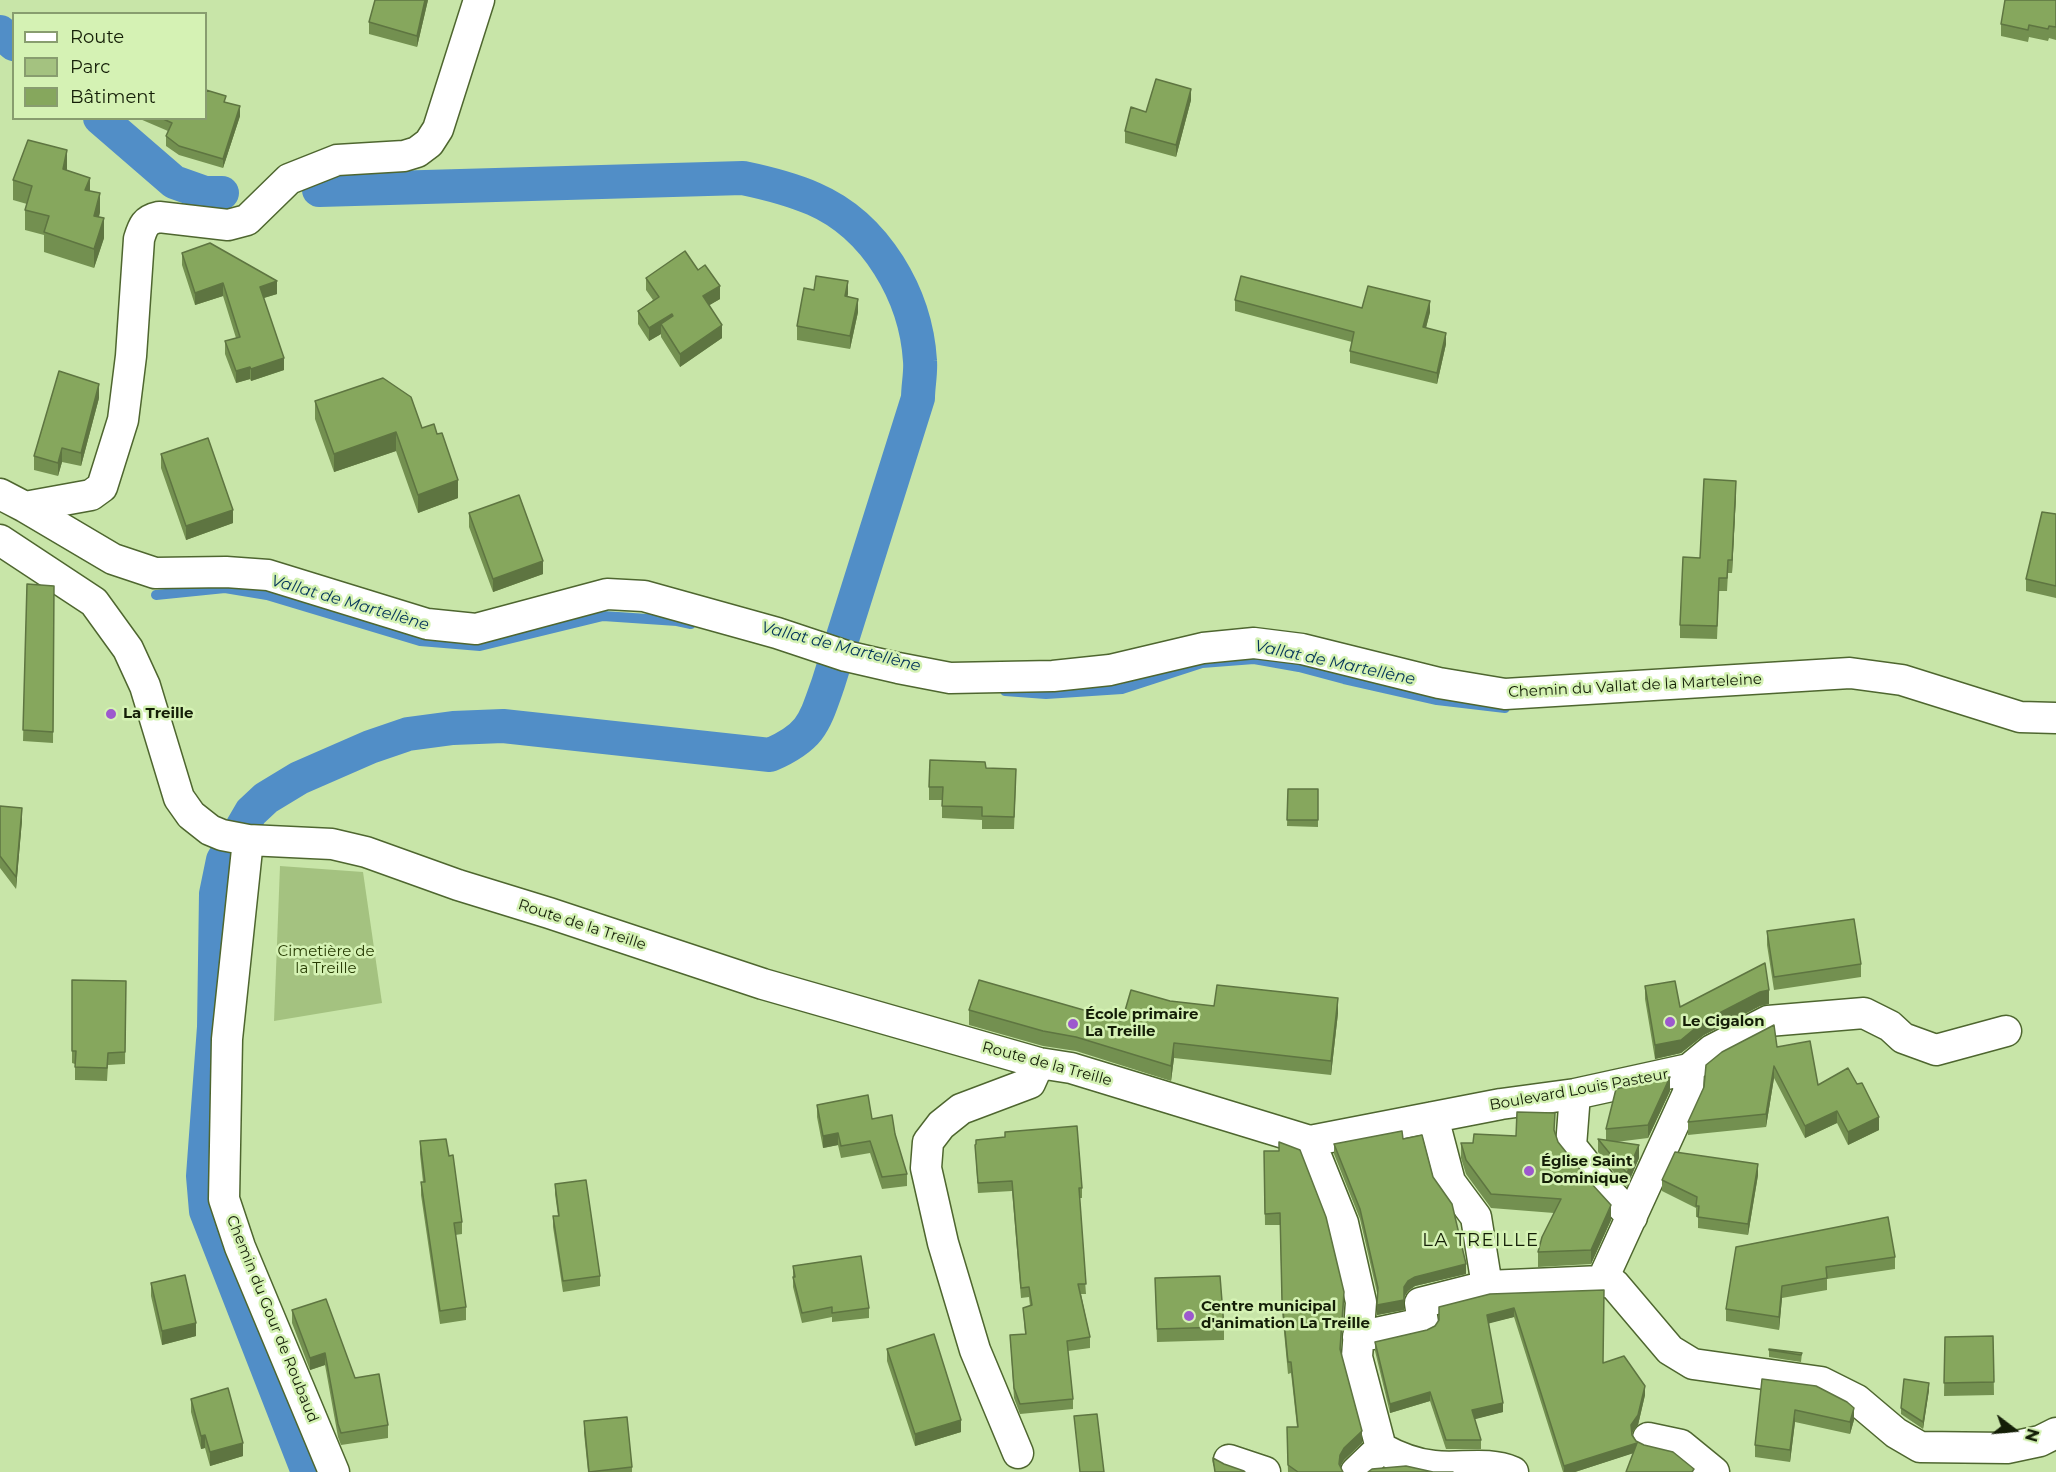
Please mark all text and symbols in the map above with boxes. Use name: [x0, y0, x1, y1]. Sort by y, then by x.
legend: [12, 12, 207, 120]
text: Route: [70, 26, 124, 48]
text: Parc: [70, 56, 110, 78]
text: Bâtiment: [70, 86, 156, 108]
water label: Vallat de Martellène: [269, 571, 431, 635]
water label: Vallat de Martellène: [759, 618, 923, 676]
water label: Vallat de Martellène: [1253, 637, 1417, 689]
street label: Chemin du Vallat de la Marteleine: [1508, 670, 1762, 702]
place label: La Treille: [123, 705, 194, 723]
marker: La Treille: [104, 707, 118, 721]
street label: Route de la Treille: [516, 896, 648, 954]
park label: Cimetière de la Treille: [278, 943, 374, 978]
place label: École primaire La Treille: [1085, 1006, 1198, 1041]
place label: Le Cigalon: [1682, 1013, 1765, 1031]
marker: Le Cigalon: [1663, 1015, 1677, 1029]
marker: École primaire La Treille: [1066, 1017, 1080, 1031]
street label: Route de la Treille: [980, 1038, 1114, 1090]
street label: Boulevard Louis Pasteur: [1488, 1065, 1670, 1115]
place label: Église Saint Dominique: [1541, 1153, 1632, 1188]
marker: Église Saint Dominique: [1522, 1164, 1536, 1178]
street label: Chemin du Gour de Roubaud: [222, 1213, 322, 1425]
district label: LA TREILLE: [1422, 1230, 1540, 1252]
place label: Centre municipal d'animation La Treille: [1201, 1298, 1370, 1333]
marker: Centre municipal d'animation La Treille: [1182, 1309, 1196, 1323]
north arrow: [1984, 1400, 2044, 1460]
text: N: [2021, 1426, 2043, 1444]

